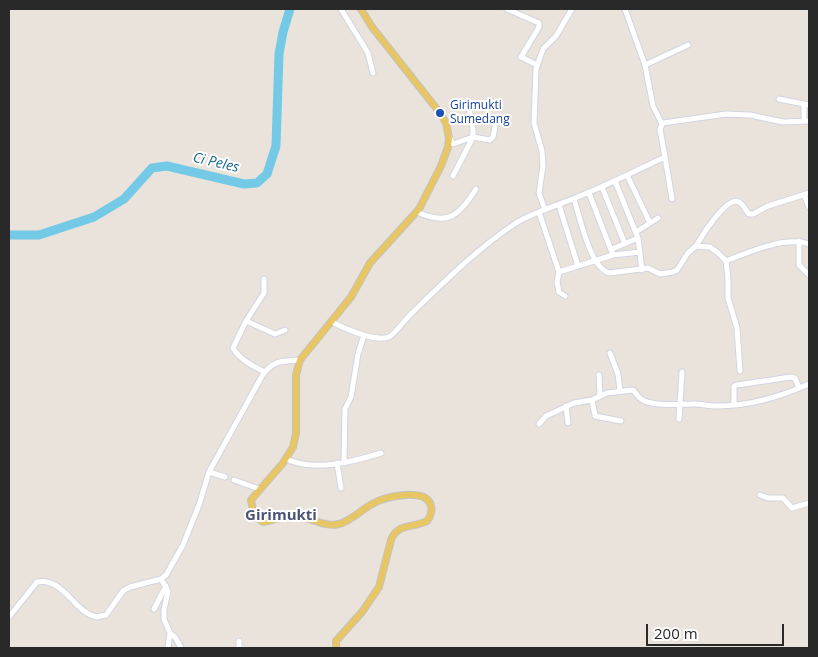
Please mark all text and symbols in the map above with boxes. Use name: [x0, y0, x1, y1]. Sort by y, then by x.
place label: Girimukti Sumedang: [450, 99, 510, 127]
marker: Girimukti Sumedang: [434, 107, 446, 119]
water label: Ci Peles: [191, 150, 241, 176]
district label: Girimukti: [245, 507, 317, 525]
scale bar: [648, 614, 786, 646]
text: 200 m: [654, 623, 698, 643]

